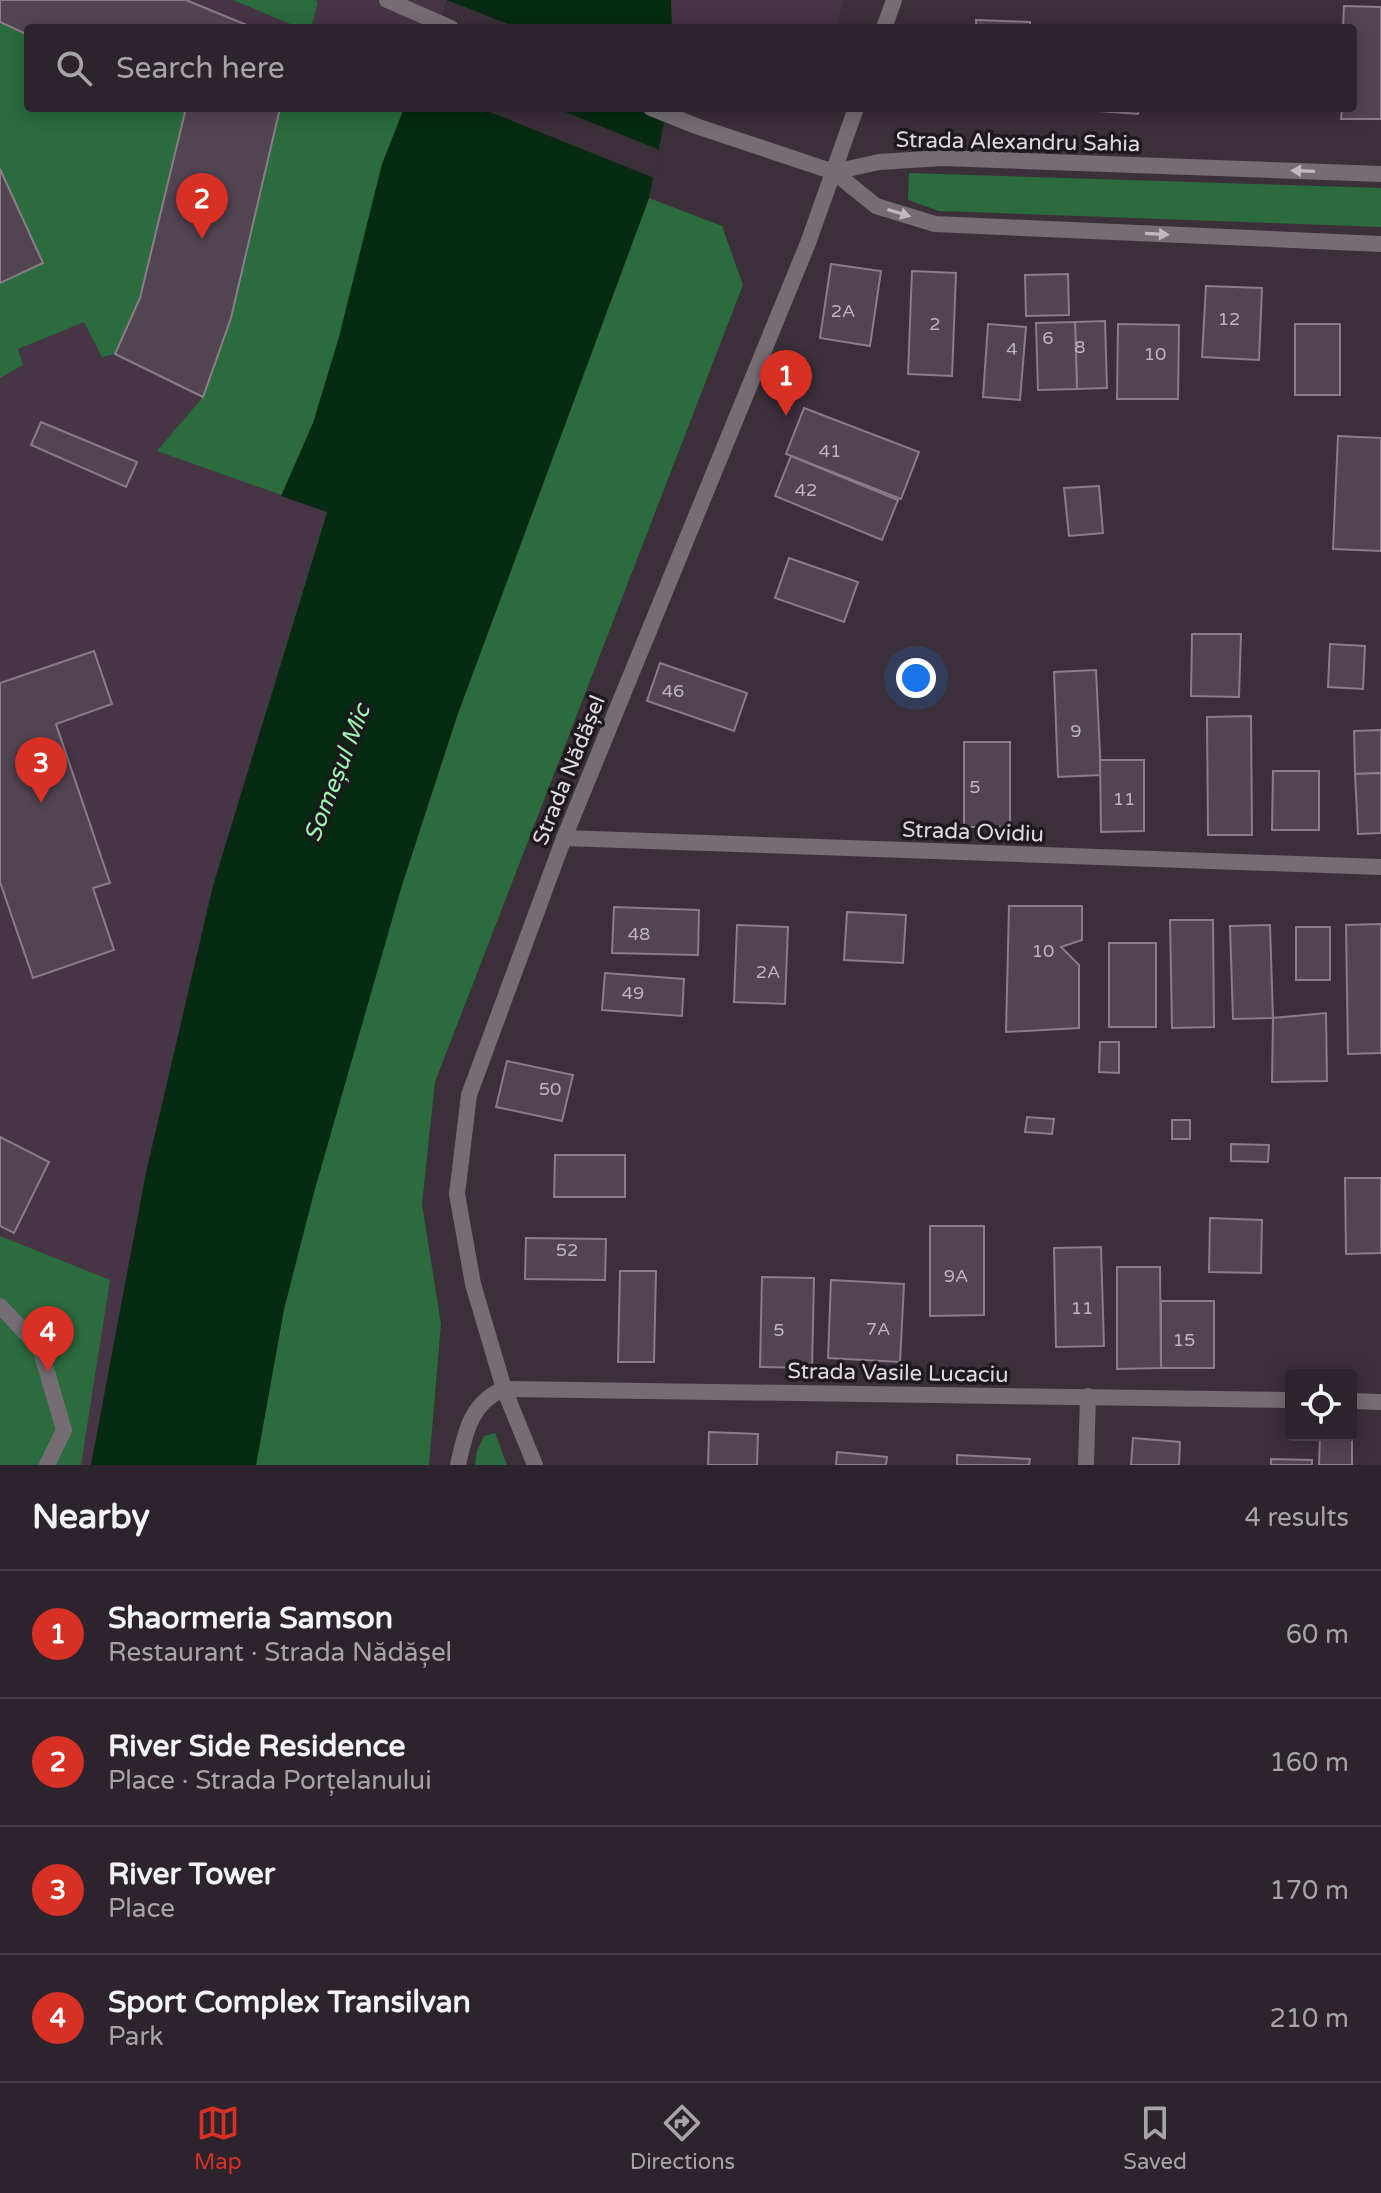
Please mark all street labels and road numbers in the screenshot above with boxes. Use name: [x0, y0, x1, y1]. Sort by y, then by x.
street label: Strada Alexandru Sahia: [895, 127, 1140, 157]
street label: Strada Nădășel: [527, 692, 611, 849]
street label: Strada Ovidiu: [902, 817, 1044, 847]
street label: Strada Vasile Lucaciu: [787, 1358, 1009, 1388]

